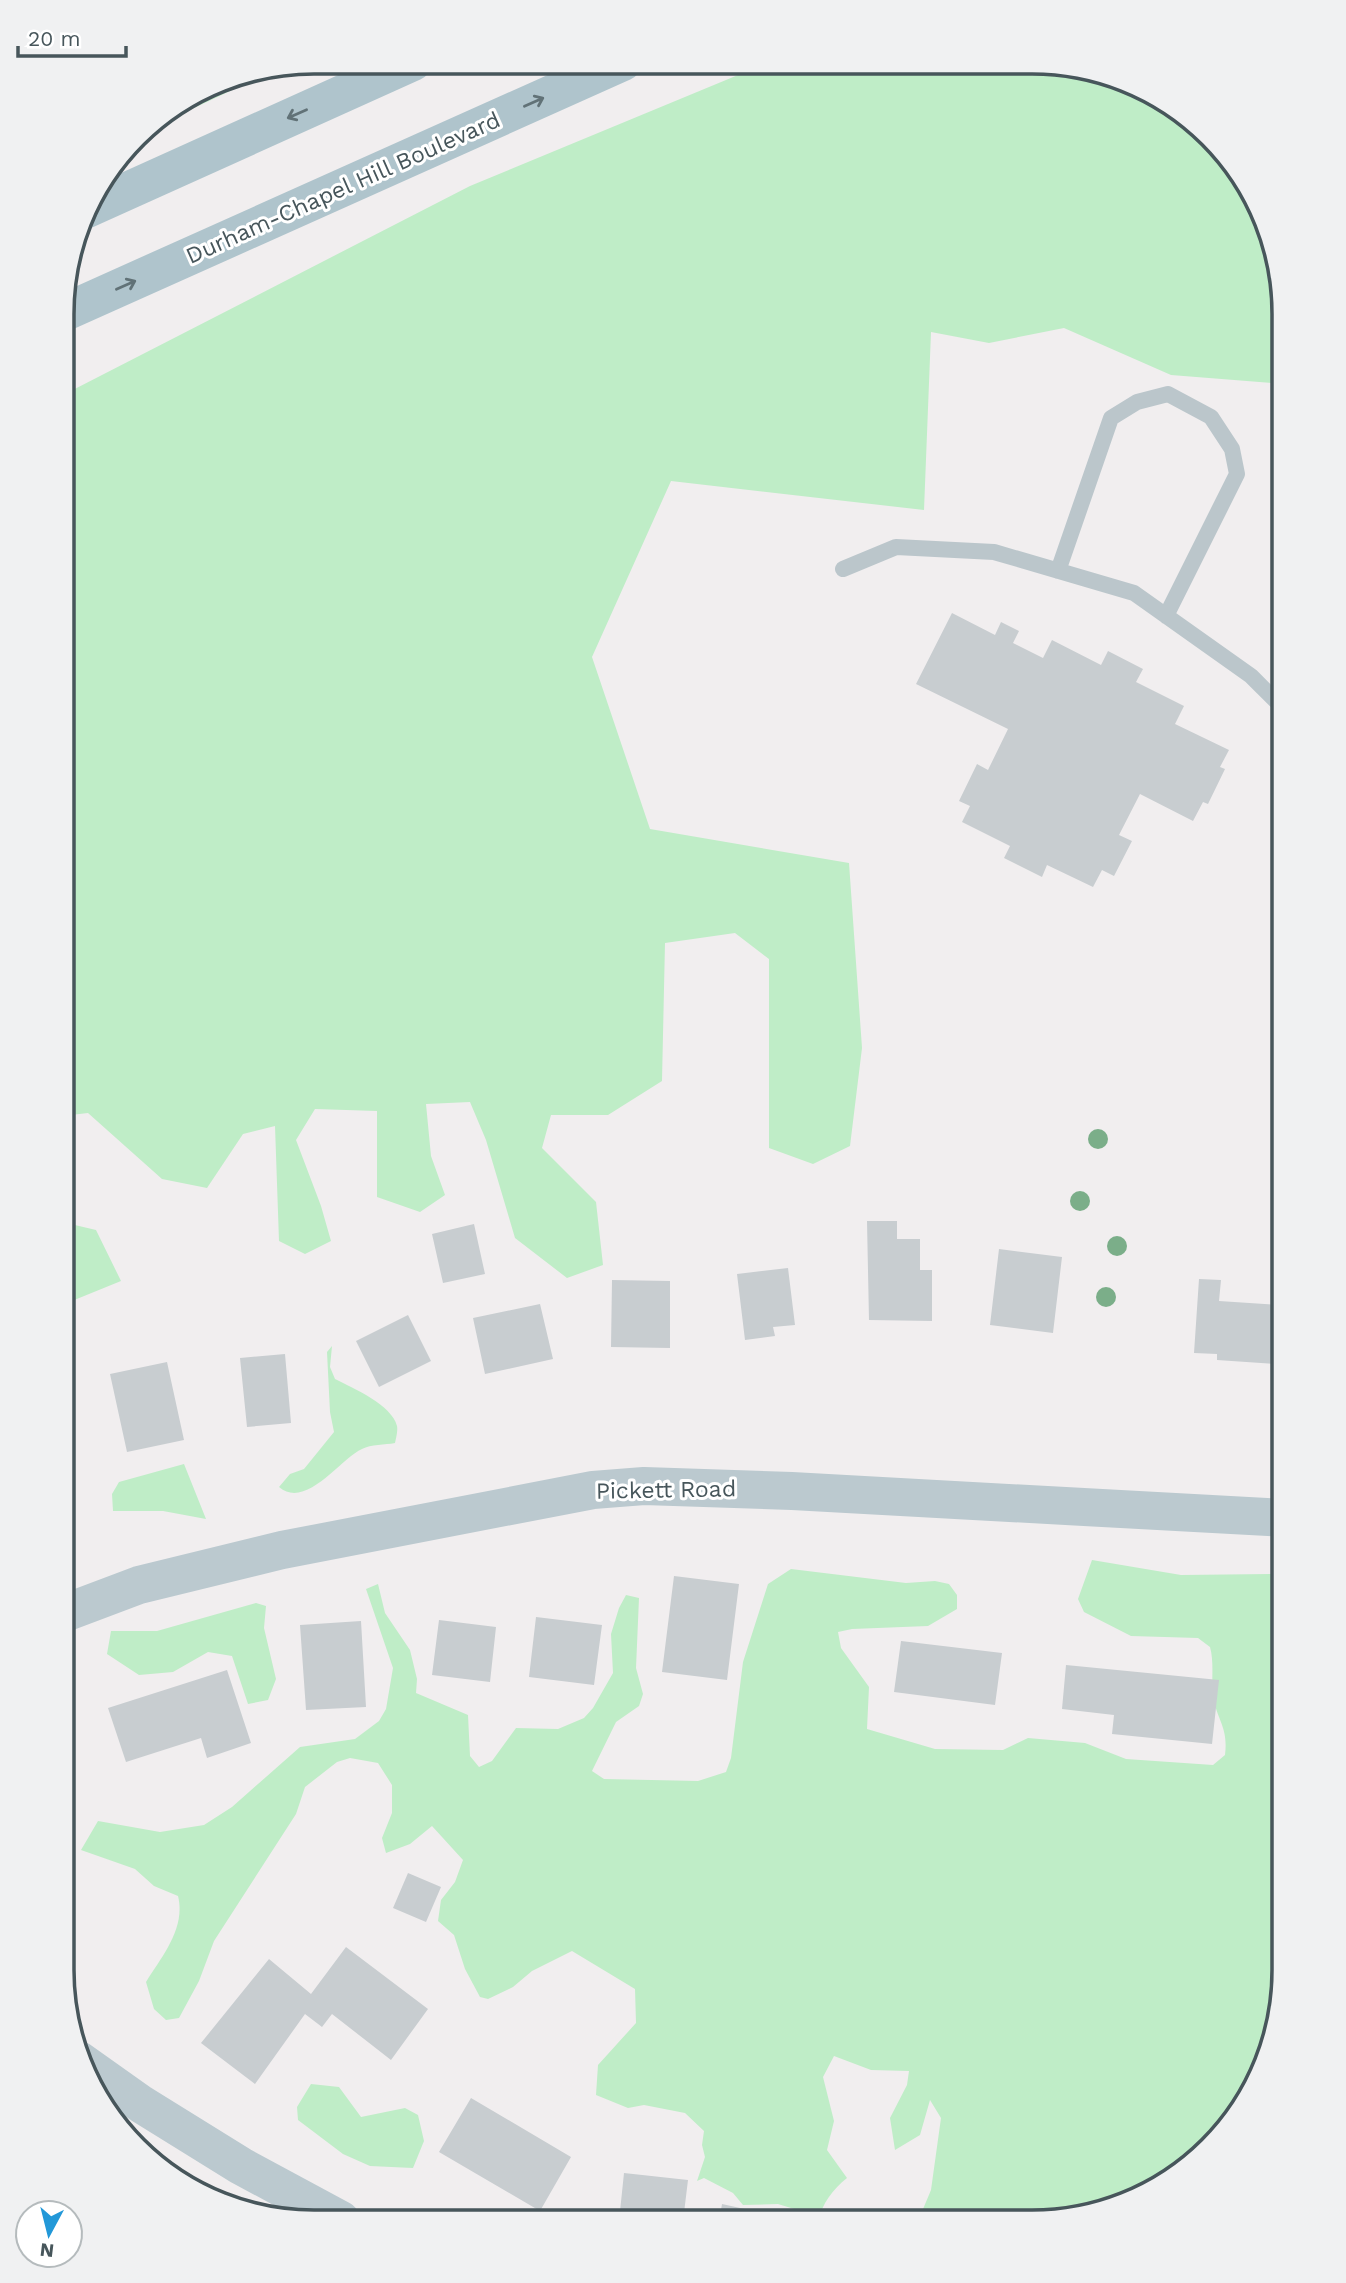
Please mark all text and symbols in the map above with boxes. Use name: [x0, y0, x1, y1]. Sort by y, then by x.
scale bar: [18, 14, 126, 58]
text: 20 m: [28, 26, 80, 51]
one-way arrow: [523, 95, 545, 108]
street label: Durham-Chapel Hill Boulevard: [182, 106, 504, 270]
one-way arrow: [287, 108, 308, 121]
one-way arrow: [114, 278, 136, 291]
street label: Pickett Road: [596, 1475, 736, 1505]
north arrow: [14, 2199, 84, 2269]
text: N: [39, 2238, 55, 2263]

